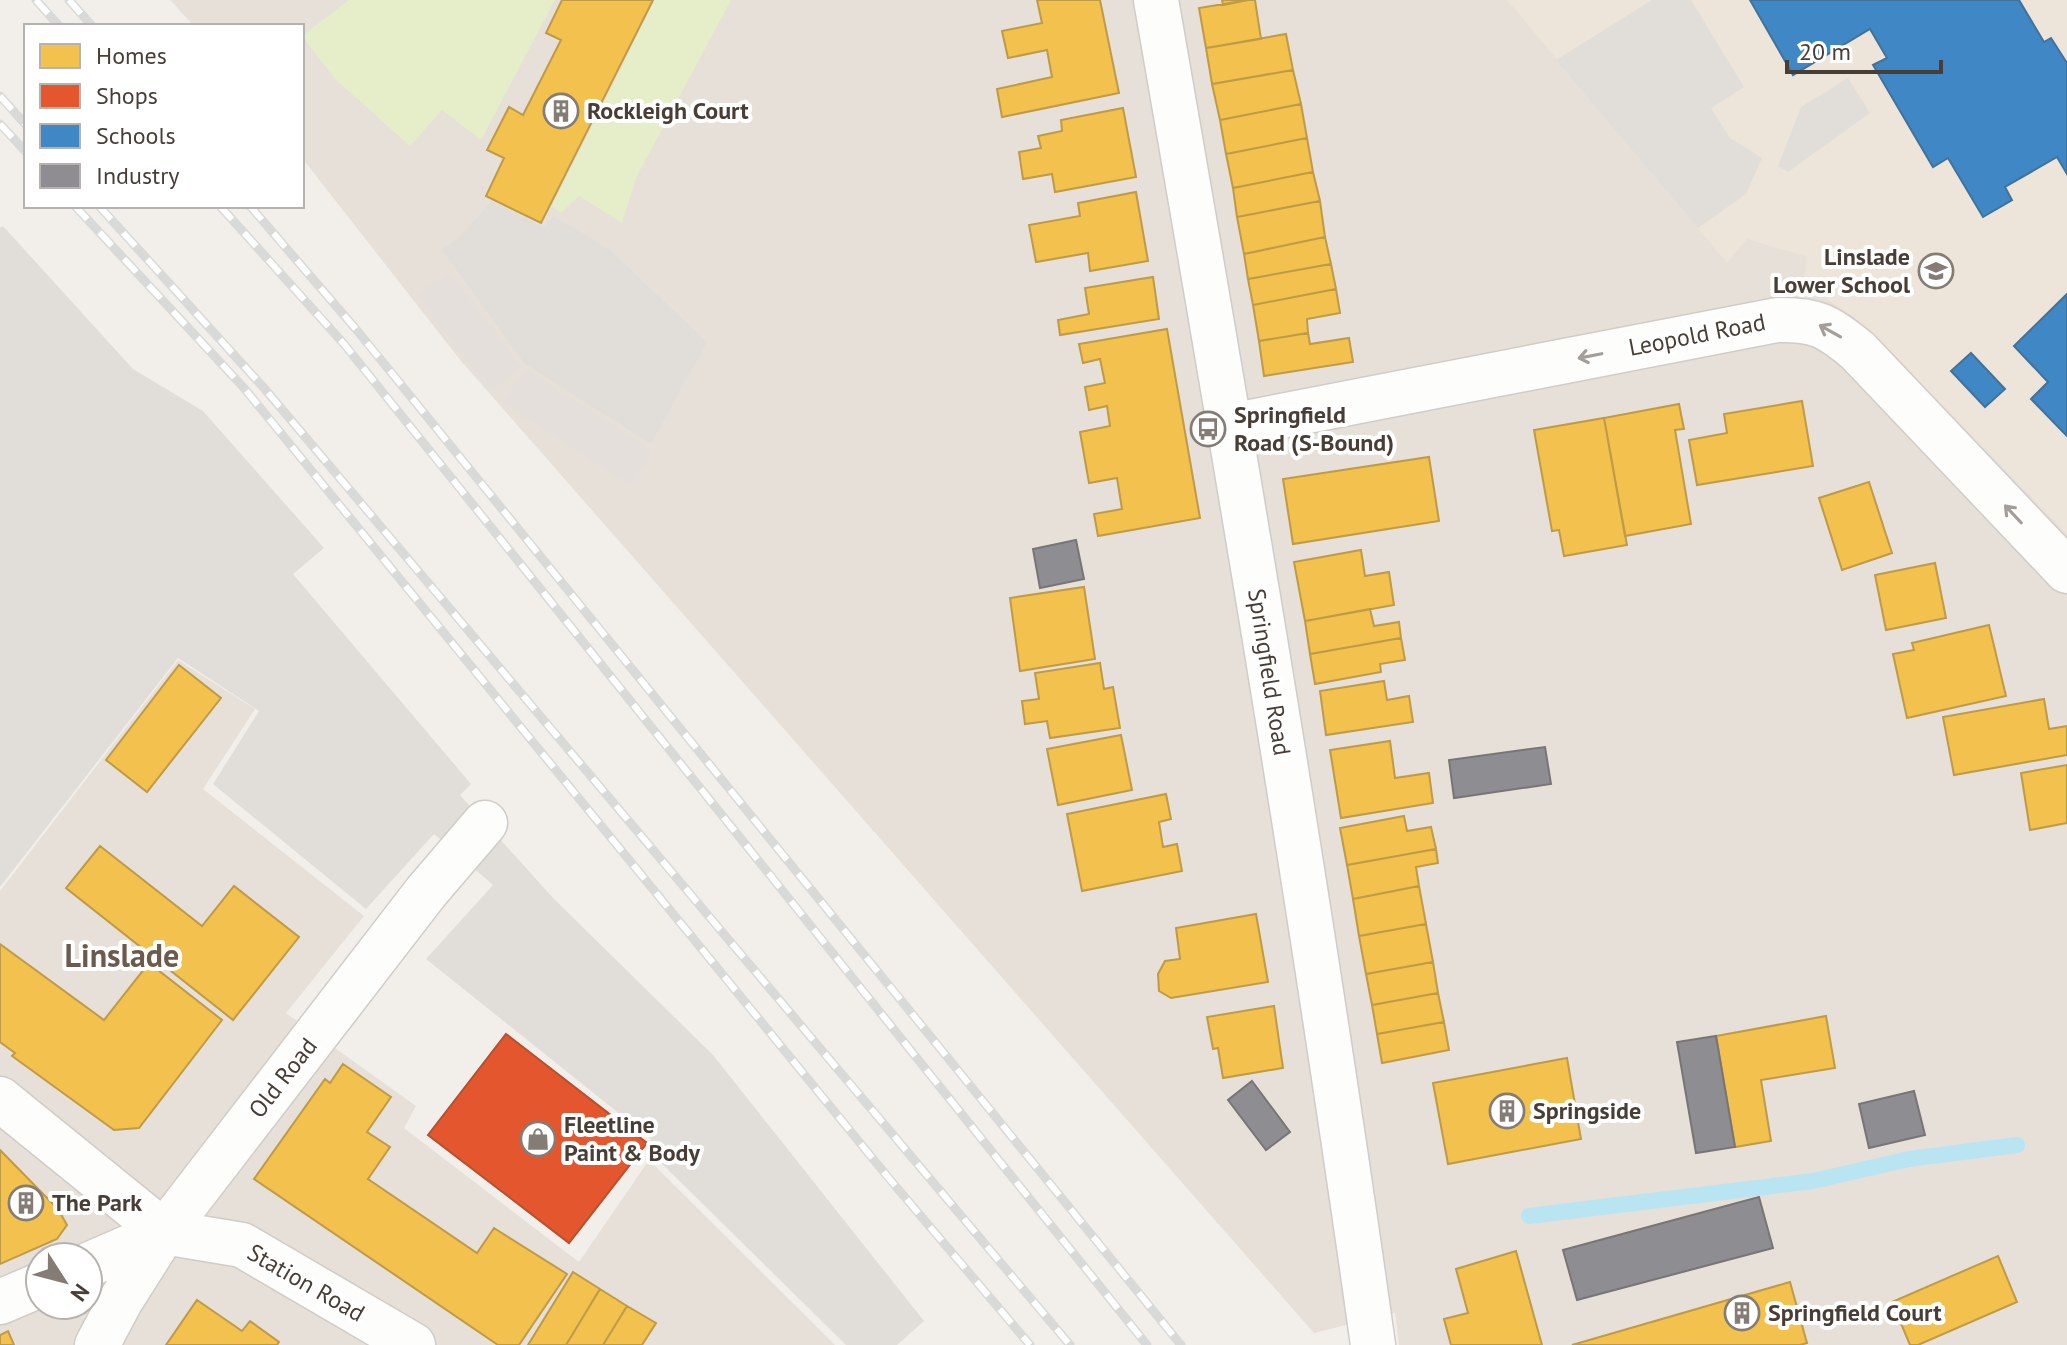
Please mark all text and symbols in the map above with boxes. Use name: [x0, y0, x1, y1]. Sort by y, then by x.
legend: [24, 24, 304, 208]
scale bar: [1787, 24, 1941, 74]
text: 20 m: [1799, 36, 1851, 67]
text: Homes: [96, 40, 167, 71]
text: Shops: [96, 80, 158, 111]
building icon: Rockleigh Court: [542, 92, 580, 130]
place label: Rockleigh Court: [587, 95, 749, 126]
text: Schools: [96, 120, 176, 151]
text: Industry: [96, 160, 180, 191]
place label: Linslade Lower School: [1773, 241, 1911, 300]
school or university icon: Linslade Lower School: [1917, 252, 1955, 290]
street label: Leopold Road: [1626, 306, 1768, 363]
one-way arrow: [1819, 323, 1842, 339]
one-way arrow: [1578, 350, 1603, 365]
place label: Springfield Road (S-Bound): [1234, 399, 1394, 458]
bus stop icon: Springfield Road (S-Bound): [1189, 410, 1227, 448]
one-way arrow: [2005, 505, 2023, 525]
street label: Springfield Road: [1241, 586, 1298, 758]
district label: Linslade: [65, 934, 179, 976]
street label: Old Road: [242, 1031, 324, 1124]
building icon: Springside: [1488, 1092, 1526, 1130]
place label: Springside: [1533, 1095, 1641, 1126]
place label: Fleetline Paint & Body: [564, 1109, 701, 1168]
shop icon: Fleetline Paint & Body: [519, 1120, 557, 1158]
building icon: The Park: [7, 1184, 45, 1222]
place label: The Park: [52, 1187, 142, 1218]
street label: Station Road: [242, 1237, 371, 1329]
north arrow: [24, 1241, 104, 1321]
text: N: [65, 1279, 96, 1307]
building icon: Springfield Court: [1723, 1294, 1761, 1332]
place label: Springfield Court: [1768, 1297, 1942, 1328]

